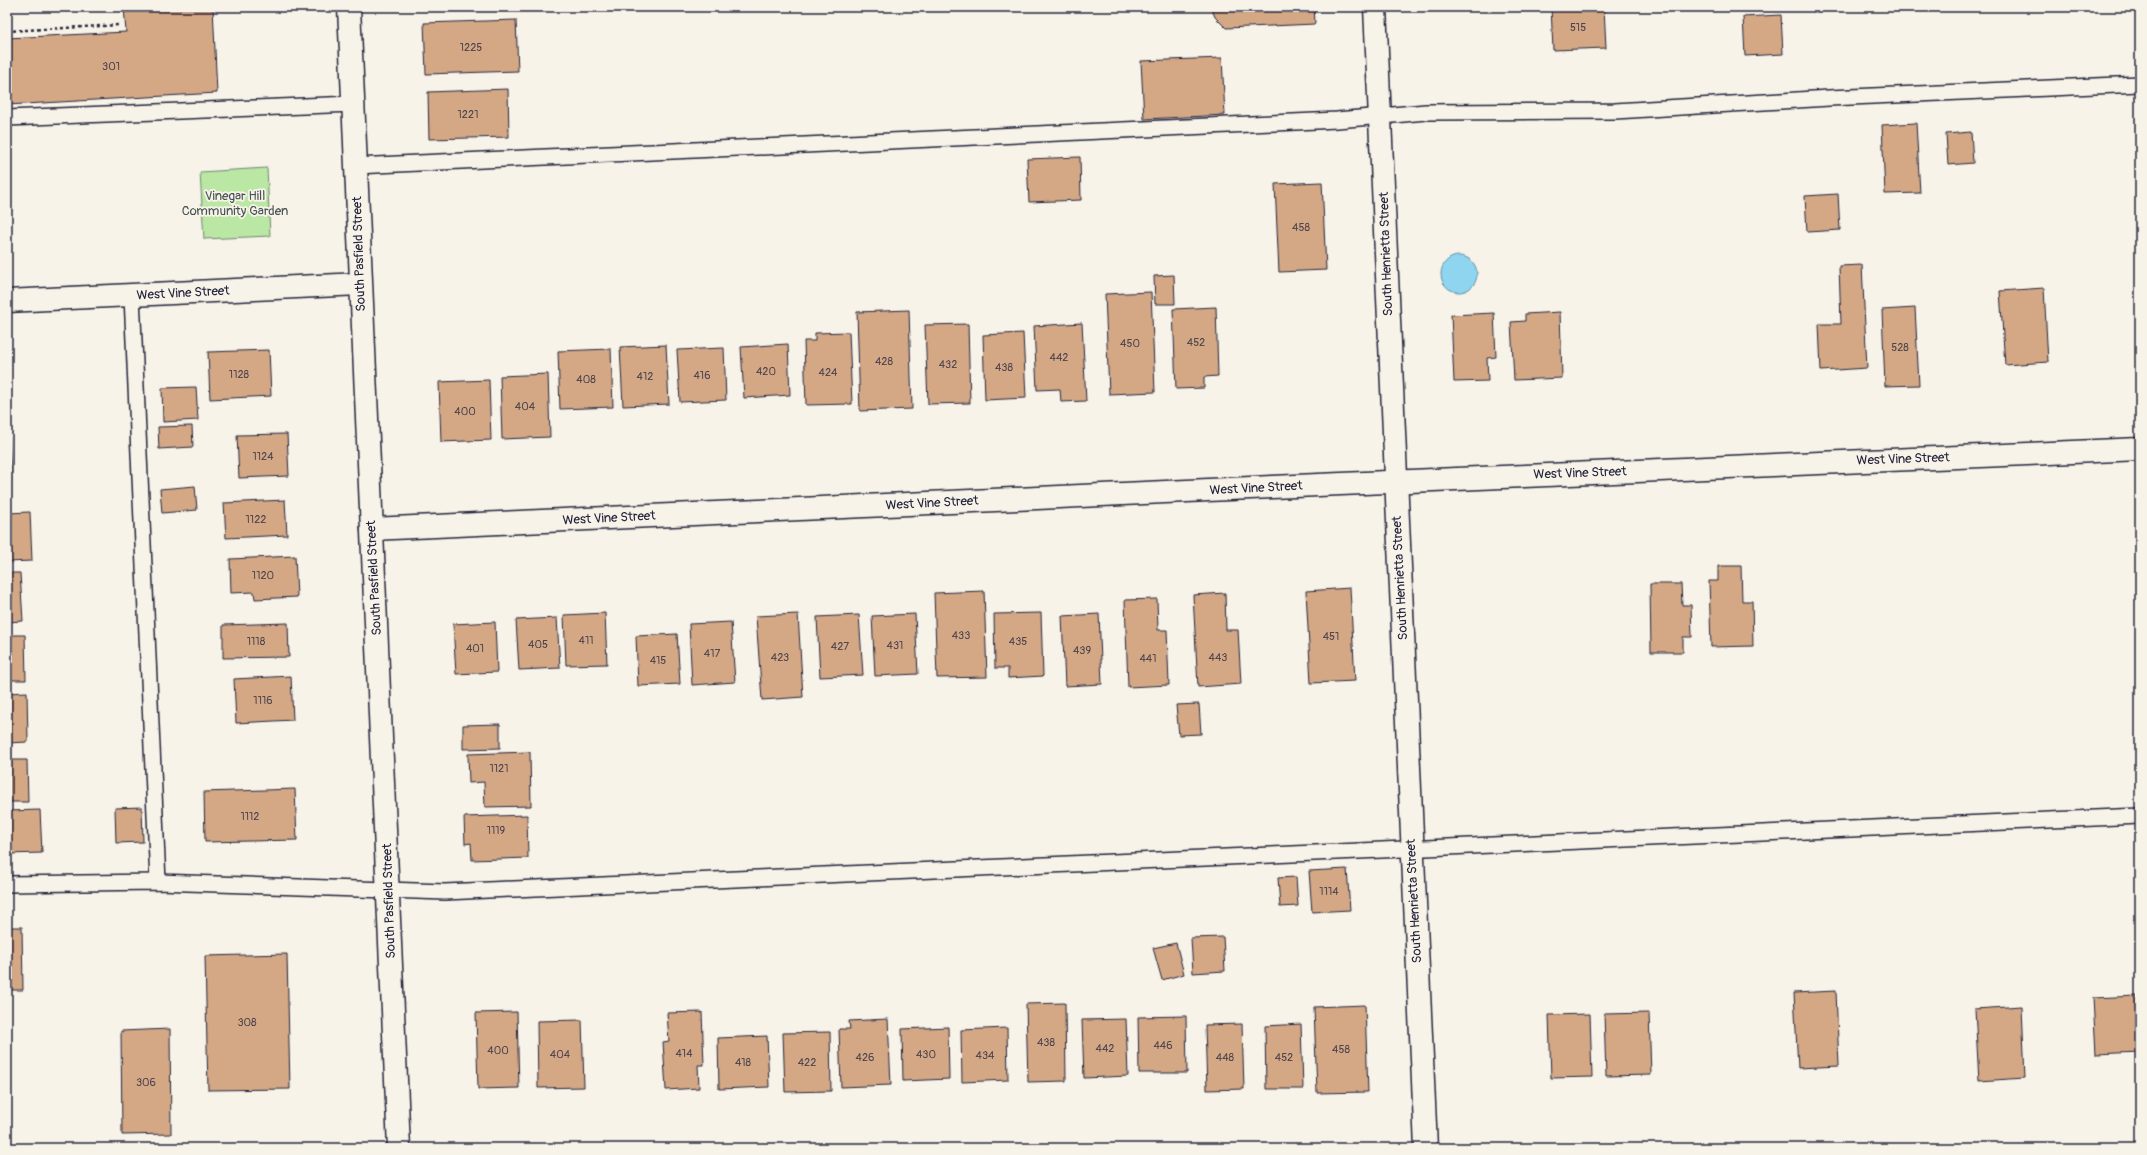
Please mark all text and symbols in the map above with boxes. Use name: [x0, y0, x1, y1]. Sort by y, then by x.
house number: 515: [1570, 21, 1586, 34]
house number: 1225: [460, 41, 482, 54]
house number: 301: [102, 60, 120, 73]
house number: 1221: [458, 108, 478, 121]
park label: Vinegar Hill Community Garden: [182, 188, 288, 219]
street label: South Henrietta Street: [1376, 191, 1396, 316]
street label: South Pasfield Street: [349, 195, 369, 312]
house number: 458: [1292, 221, 1310, 234]
street label: West Vine Street: [136, 283, 231, 303]
house number: 452: [1187, 336, 1205, 349]
house number: 450: [1120, 337, 1140, 350]
house number: 528: [1891, 341, 1909, 354]
house number: 442: [1050, 351, 1068, 364]
house number: 428: [875, 355, 893, 368]
house number: 432: [939, 358, 957, 371]
house number: 438: [995, 361, 1013, 374]
house number: 420: [756, 365, 776, 378]
house number: 424: [819, 366, 838, 379]
house number: 1128: [229, 368, 250, 381]
house number: 416: [693, 369, 711, 382]
house number: 412: [637, 370, 653, 383]
house number: 408: [576, 373, 596, 386]
house number: 404: [515, 400, 536, 413]
house number: 400: [454, 405, 476, 418]
street label: West Vine Street: [1856, 449, 1951, 469]
house number: 1124: [252, 450, 274, 463]
street label: West Vine Street: [1533, 463, 1628, 483]
street label: West Vine Street: [1209, 478, 1304, 498]
street label: West Vine Street: [885, 493, 980, 513]
street label: West Vine Street: [562, 508, 657, 528]
house number: 1122: [246, 513, 266, 526]
street label: South Henrietta Street: [1389, 515, 1411, 641]
street label: South Pasfield Street: [363, 519, 385, 636]
house number: 1120: [252, 569, 274, 582]
house number: 433: [952, 629, 970, 642]
house number: 451: [1323, 630, 1339, 643]
house number: 411: [579, 634, 593, 647]
house number: 1118: [247, 635, 266, 648]
house number: 435: [1009, 635, 1027, 648]
house number: 405: [528, 638, 548, 651]
house number: 431: [887, 639, 903, 652]
house number: 427: [831, 640, 849, 653]
house number: 401: [466, 642, 484, 655]
house number: 439: [1073, 644, 1091, 657]
house number: 417: [704, 647, 720, 660]
house number: 423: [771, 651, 789, 664]
house number: 443: [1209, 651, 1227, 664]
house number: 441: [1139, 652, 1157, 665]
house number: 415: [650, 654, 666, 667]
house number: 1116: [253, 694, 273, 707]
house number: 1121: [489, 762, 509, 775]
house number: 1112: [240, 810, 260, 823]
house number: 1119: [487, 824, 506, 837]
street label: South Henrietta Street: [1403, 838, 1425, 964]
street label: South Pasfield Street: [379, 842, 399, 959]
house number: 1114: [1319, 885, 1339, 898]
house number: 308: [237, 1016, 257, 1029]
house number: 438: [1037, 1036, 1055, 1049]
house number: 446: [1153, 1039, 1173, 1052]
house number: 442: [1096, 1042, 1114, 1055]
house number: 458: [1332, 1043, 1350, 1056]
house number: 400: [487, 1044, 509, 1057]
house number: 414: [675, 1047, 693, 1060]
house number: 404: [550, 1048, 571, 1061]
house number: 430: [916, 1048, 936, 1061]
house number: 434: [976, 1049, 995, 1062]
house number: 426: [856, 1051, 874, 1064]
house number: 448: [1216, 1051, 1235, 1064]
house number: 452: [1275, 1051, 1293, 1064]
house number: 418: [735, 1056, 752, 1069]
house number: 422: [798, 1056, 816, 1069]
house number: 306: [136, 1076, 156, 1089]

